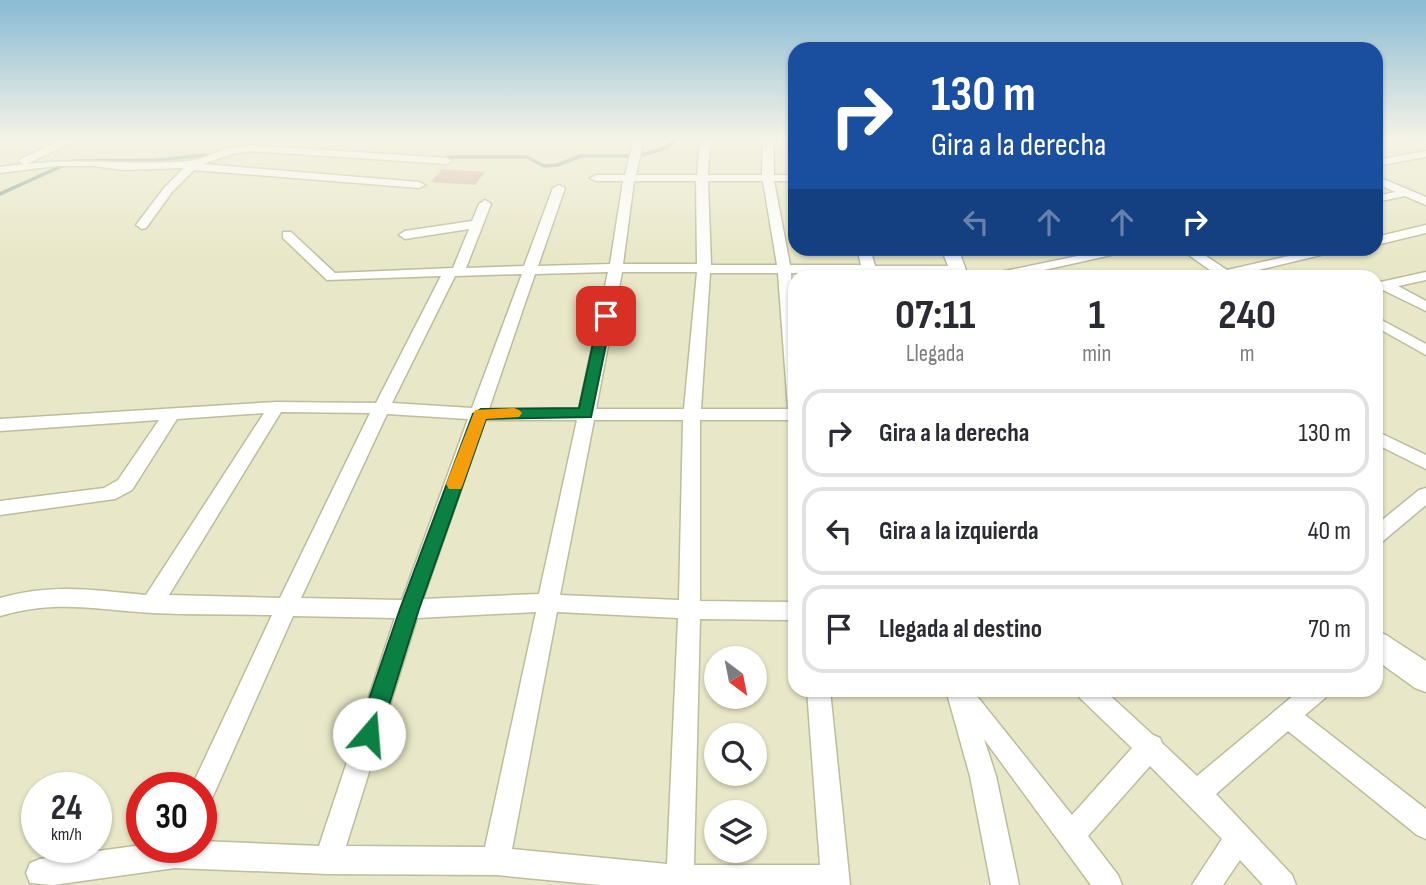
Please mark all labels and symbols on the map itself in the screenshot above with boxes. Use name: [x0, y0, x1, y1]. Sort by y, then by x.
pin: [576, 286, 636, 346]
north arrow: [704, 646, 766, 709]
position arrow: [332, 697, 406, 771]
speed limit sign: 30: [126, 772, 217, 863]

